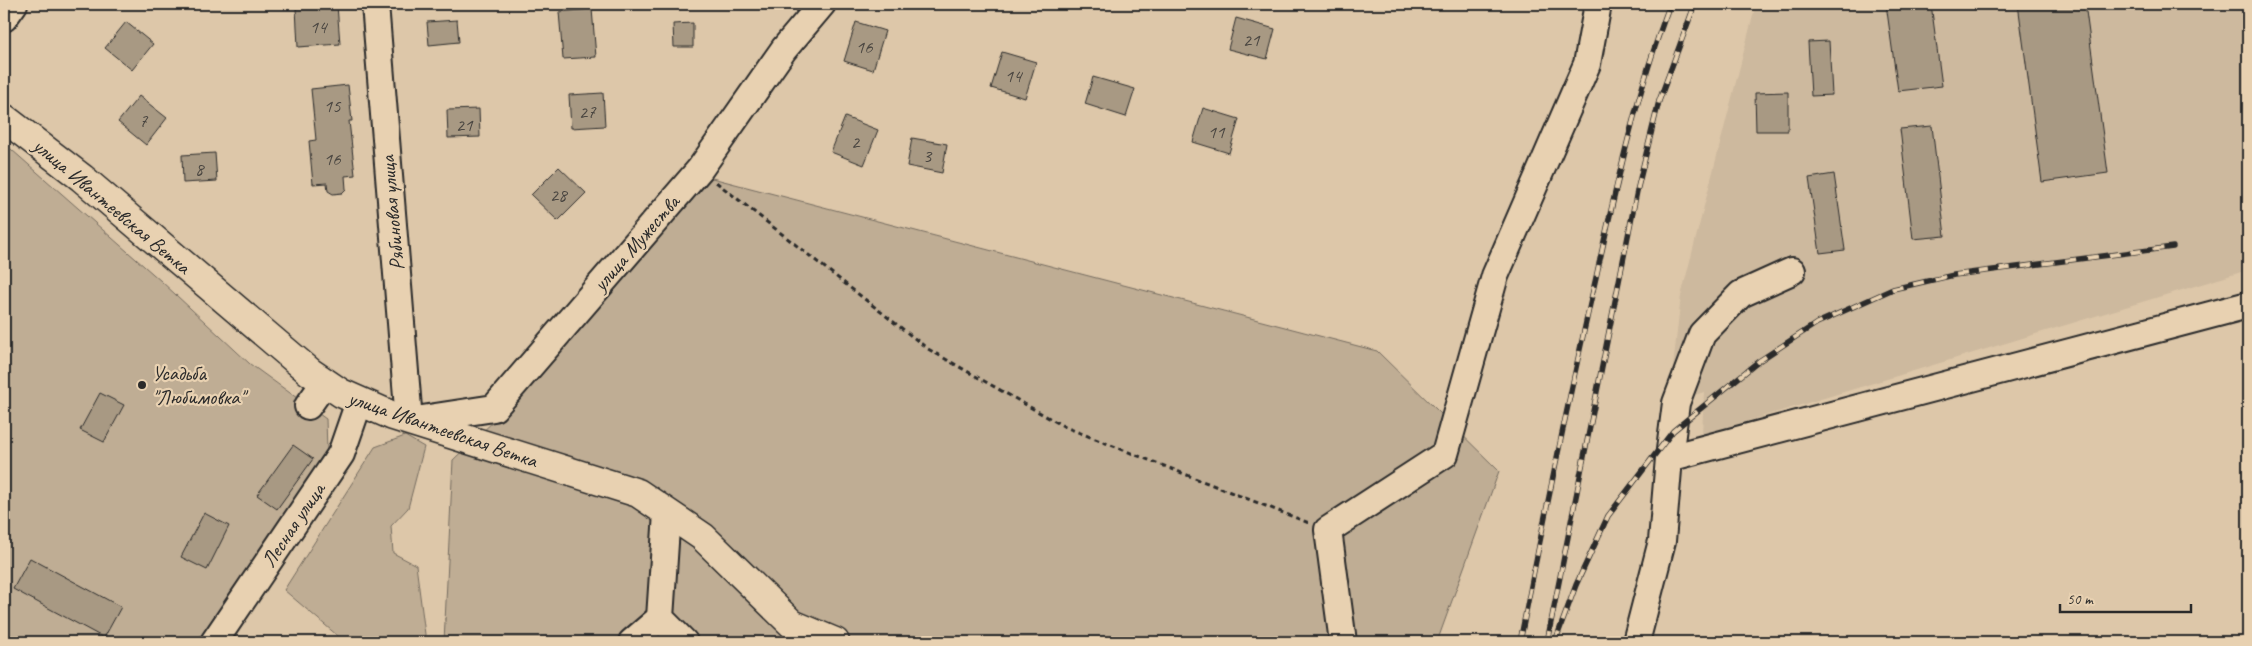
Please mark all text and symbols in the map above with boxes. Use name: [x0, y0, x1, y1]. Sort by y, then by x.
house number: 14: [309, 15, 329, 39]
house number: 21: [1242, 28, 1261, 52]
house number: 16: [855, 35, 874, 59]
house number: 14: [1004, 64, 1024, 88]
house number: 15: [323, 94, 342, 118]
house number: 27: [578, 100, 597, 124]
house number: 7: [139, 109, 149, 133]
house number: 21: [455, 113, 474, 137]
house number: 11: [1207, 120, 1226, 144]
house number: 2: [851, 130, 861, 154]
street label: улица Ивантеевская Ветка: [26, 131, 198, 281]
house number: 3: [923, 144, 933, 168]
house number: 16: [323, 147, 342, 171]
street label: Рябиновая улица: [374, 153, 410, 271]
house number: 8: [195, 157, 206, 181]
house number: 28: [549, 183, 569, 207]
street label: улица Мужества: [586, 188, 686, 298]
place label: Усадьба "Любимовка": [152, 360, 249, 410]
marker: Усадьба "Любимовка": [136, 379, 148, 391]
street label: улица Ивантеевская Ветка: [343, 384, 543, 474]
street label: Лесная улица: [255, 476, 332, 572]
scale bar: [2060, 581, 2191, 613]
text: 50 m: [2067, 590, 2094, 609]

